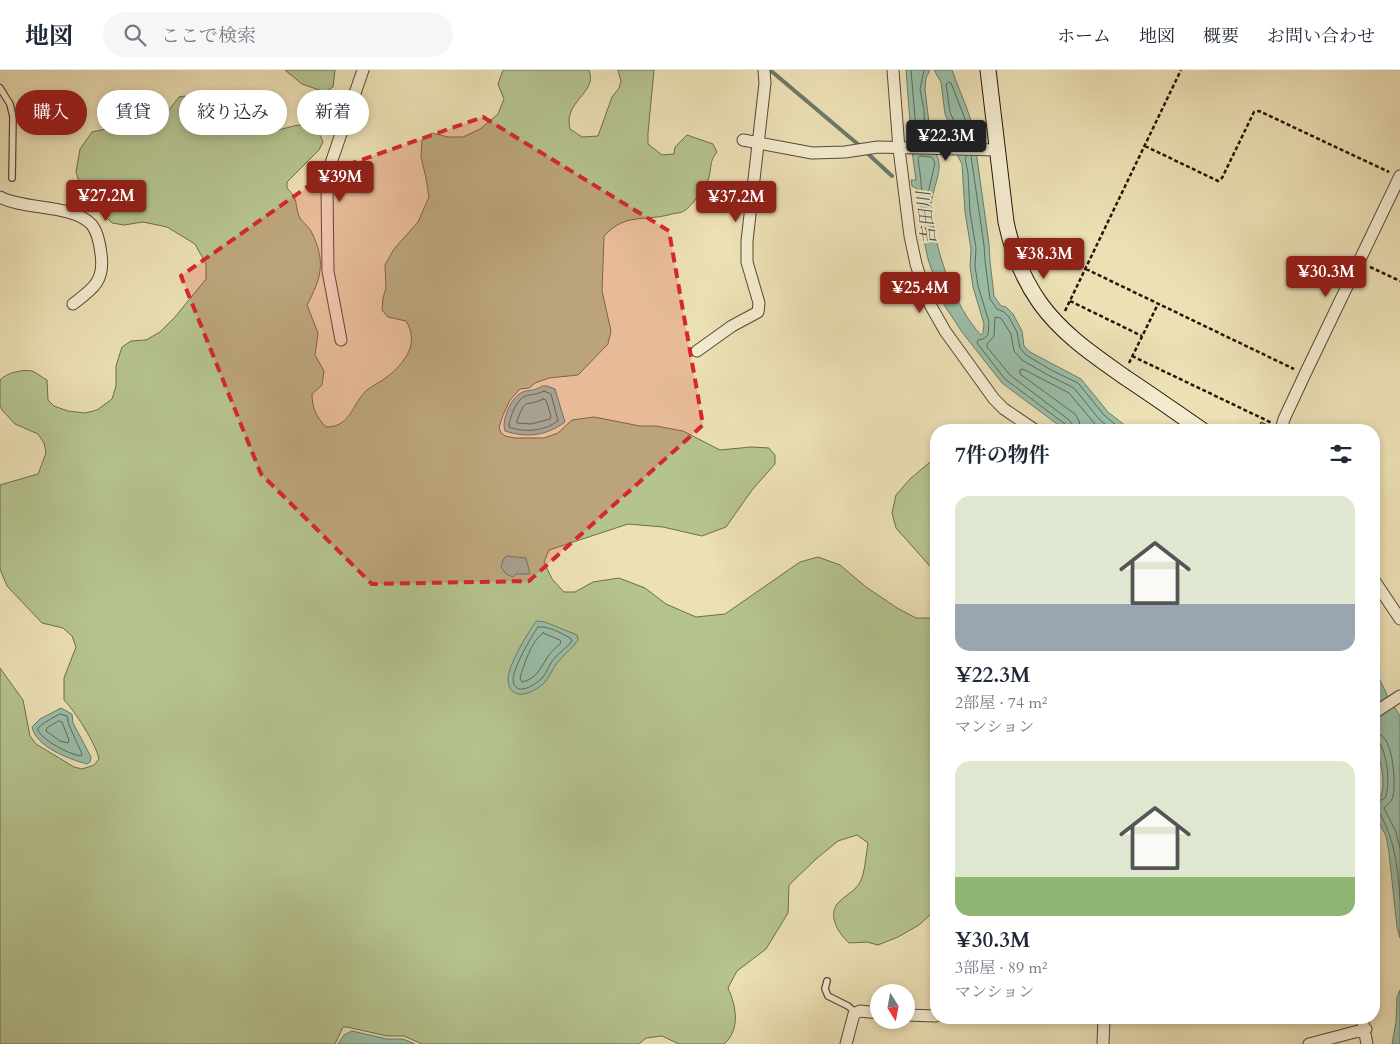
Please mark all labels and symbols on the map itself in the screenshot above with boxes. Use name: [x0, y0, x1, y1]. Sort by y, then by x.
pin: ¥22.3M: [905, 119, 987, 162]
pin: ¥39M: [310, 160, 370, 203]
pin: ¥27.2M: [65, 180, 147, 222]
pin: ¥37.2M: [695, 180, 777, 223]
water label: 吉田川: [911, 188, 943, 246]
pin: ¥38.3M: [1003, 238, 1085, 280]
pin: ¥30.3M: [1285, 256, 1367, 298]
pin: ¥25.4M: [879, 272, 961, 314]
north arrow: [870, 984, 915, 1029]

